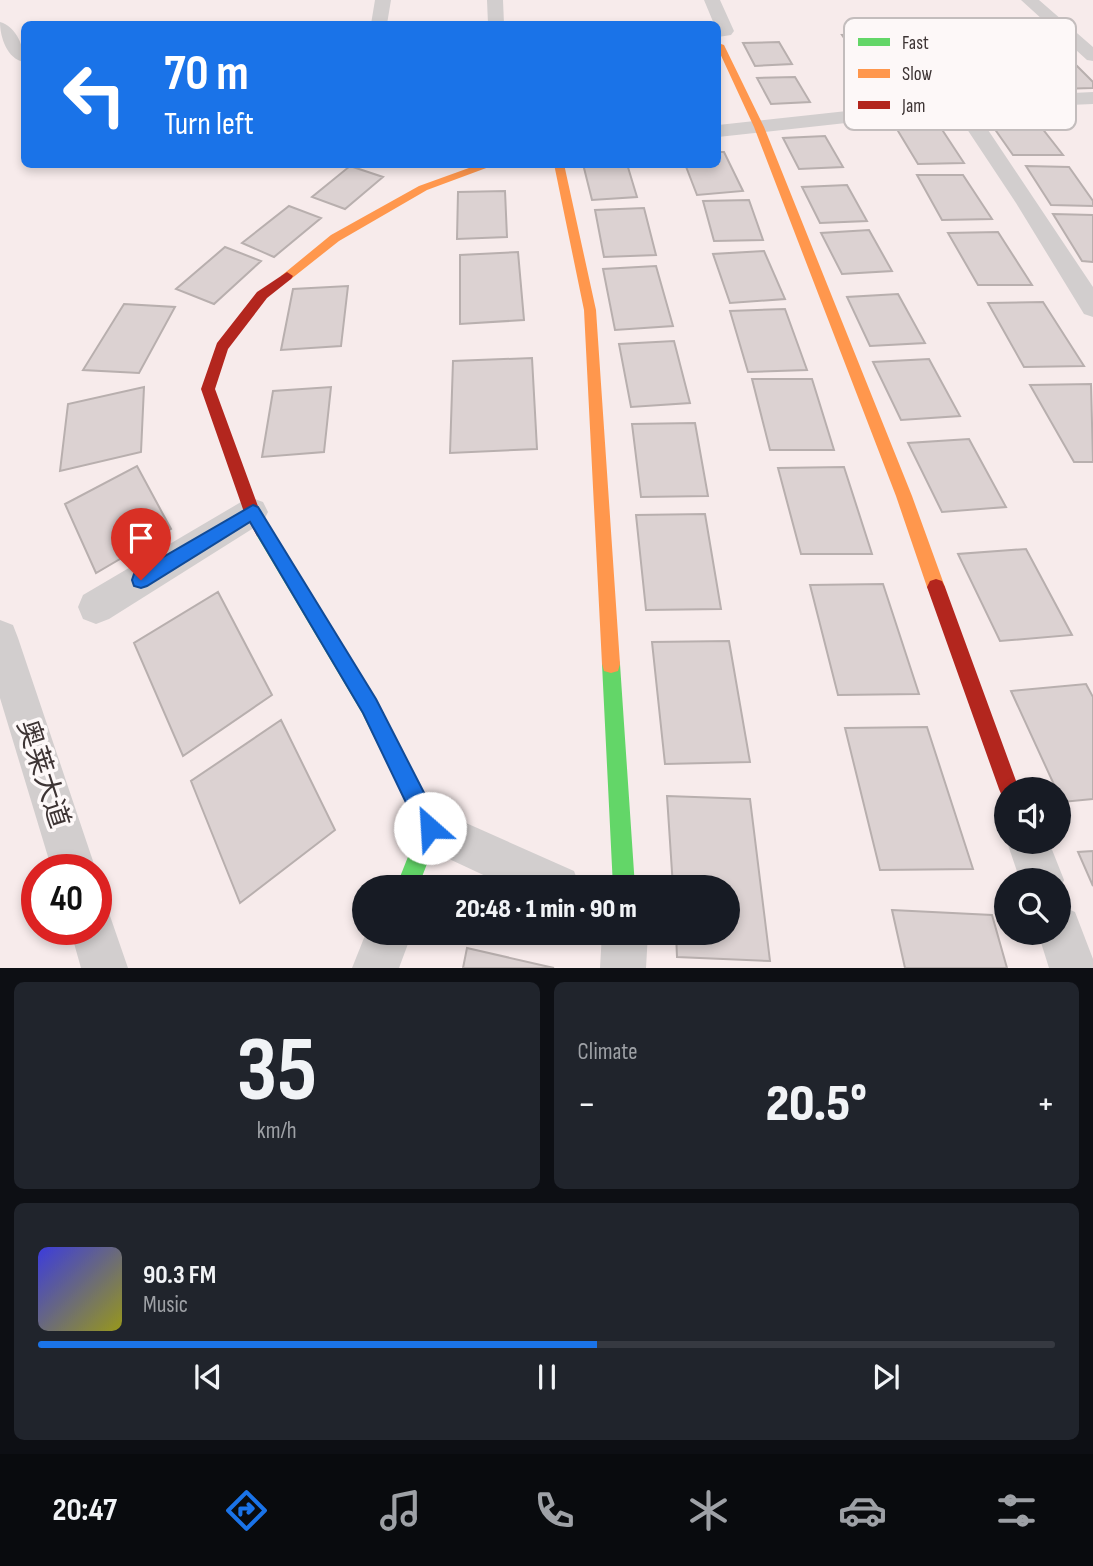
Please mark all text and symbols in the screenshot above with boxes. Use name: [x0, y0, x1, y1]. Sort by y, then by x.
legend: [844, 18, 1076, 130]
text: Fast: [902, 32, 929, 55]
text: 70 m: [164, 45, 249, 104]
icon: left: [49, 49, 140, 140]
text: Slow: [902, 63, 932, 86]
text: Jam: [901, 95, 925, 118]
text: Turn left: [164, 105, 254, 144]
pin: [111, 508, 171, 580]
icon: arrive: [122, 519, 160, 557]
street label: 奥莱大道: [10, 716, 76, 832]
map controls: [994, 777, 1071, 945]
button: sound: [994, 777, 1071, 854]
position arrow: [393, 791, 467, 865]
speed limit sign: 40: [21, 854, 112, 945]
button: search: [994, 868, 1071, 945]
text: 20:48 · 1 min · 90 m: [455, 894, 637, 925]
text: 35: [236, 1017, 317, 1126]
text: Climate: [578, 1038, 637, 1066]
text: 20.5°: [766, 1073, 867, 1136]
text: −: [578, 1082, 596, 1127]
text: +: [1036, 1082, 1055, 1127]
text: km/h: [257, 1117, 297, 1145]
text: 90.3 FM: [143, 1260, 216, 1291]
text: Music: [143, 1291, 188, 1319]
icon: previous: [189, 1358, 227, 1396]
icon: pause: [528, 1358, 566, 1396]
icon: next: [867, 1358, 905, 1396]
icon: directions: [222, 1486, 271, 1535]
icon: music: [376, 1486, 425, 1535]
icon: phone: [530, 1486, 579, 1535]
icon: climate: [684, 1486, 733, 1535]
icon: car: [838, 1486, 887, 1535]
icon: filters: [992, 1486, 1041, 1535]
text: 20:47: [52, 1491, 117, 1530]

